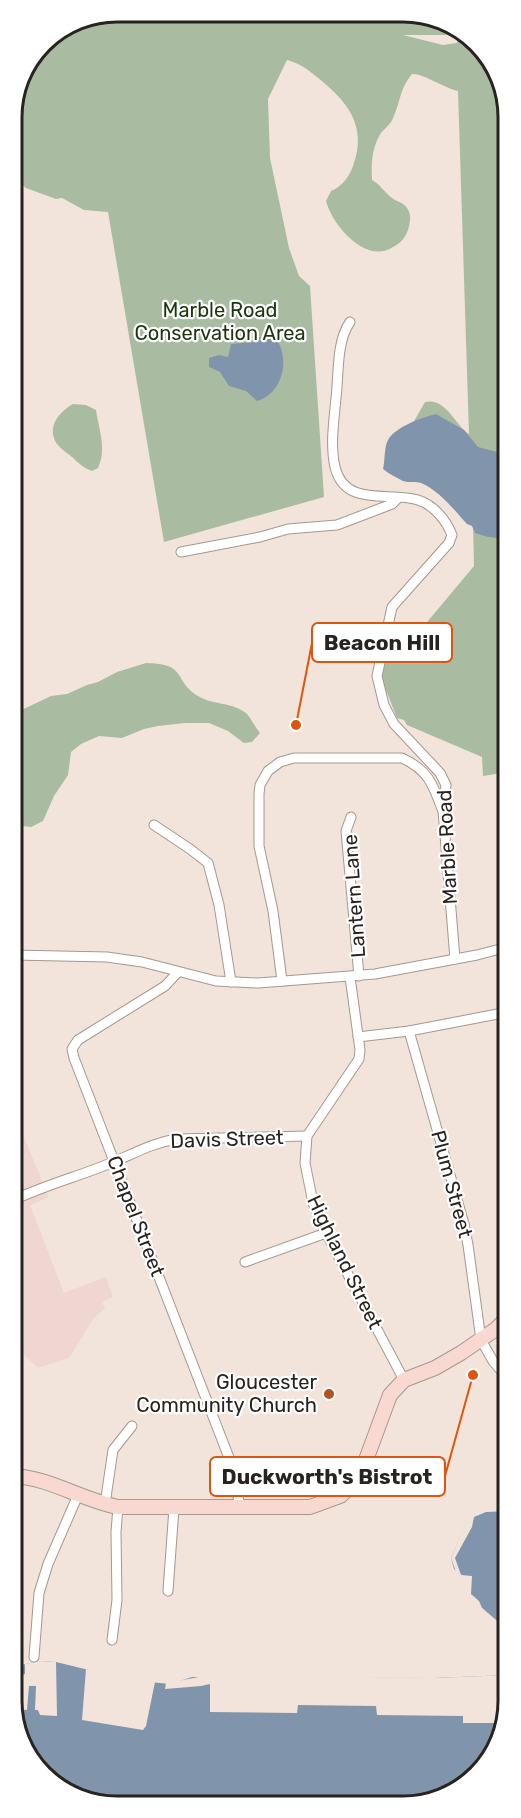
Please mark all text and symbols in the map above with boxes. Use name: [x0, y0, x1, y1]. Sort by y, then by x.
park label: Marble Road Conservation Area: [134, 298, 306, 345]
callout: Beacon Hill: [312, 623, 452, 662]
text: Beacon Hill: [324, 630, 440, 655]
street label: Marble Road: [432, 789, 462, 905]
street label: Lantern Lane: [338, 834, 370, 958]
street label: Davis Street: [170, 1125, 284, 1153]
street label: Plum Street: [426, 1128, 478, 1241]
street label: Chapel Street: [102, 1152, 170, 1280]
street label: Highland Street: [302, 1191, 388, 1333]
place label: Gloucester Community Church: [136, 1370, 317, 1417]
marker: Gloucester Community Church: [322, 1387, 336, 1401]
callout: Duckworth's Bistrot: [210, 1457, 445, 1496]
text: Duckworth's Bistrot: [222, 1464, 433, 1489]

